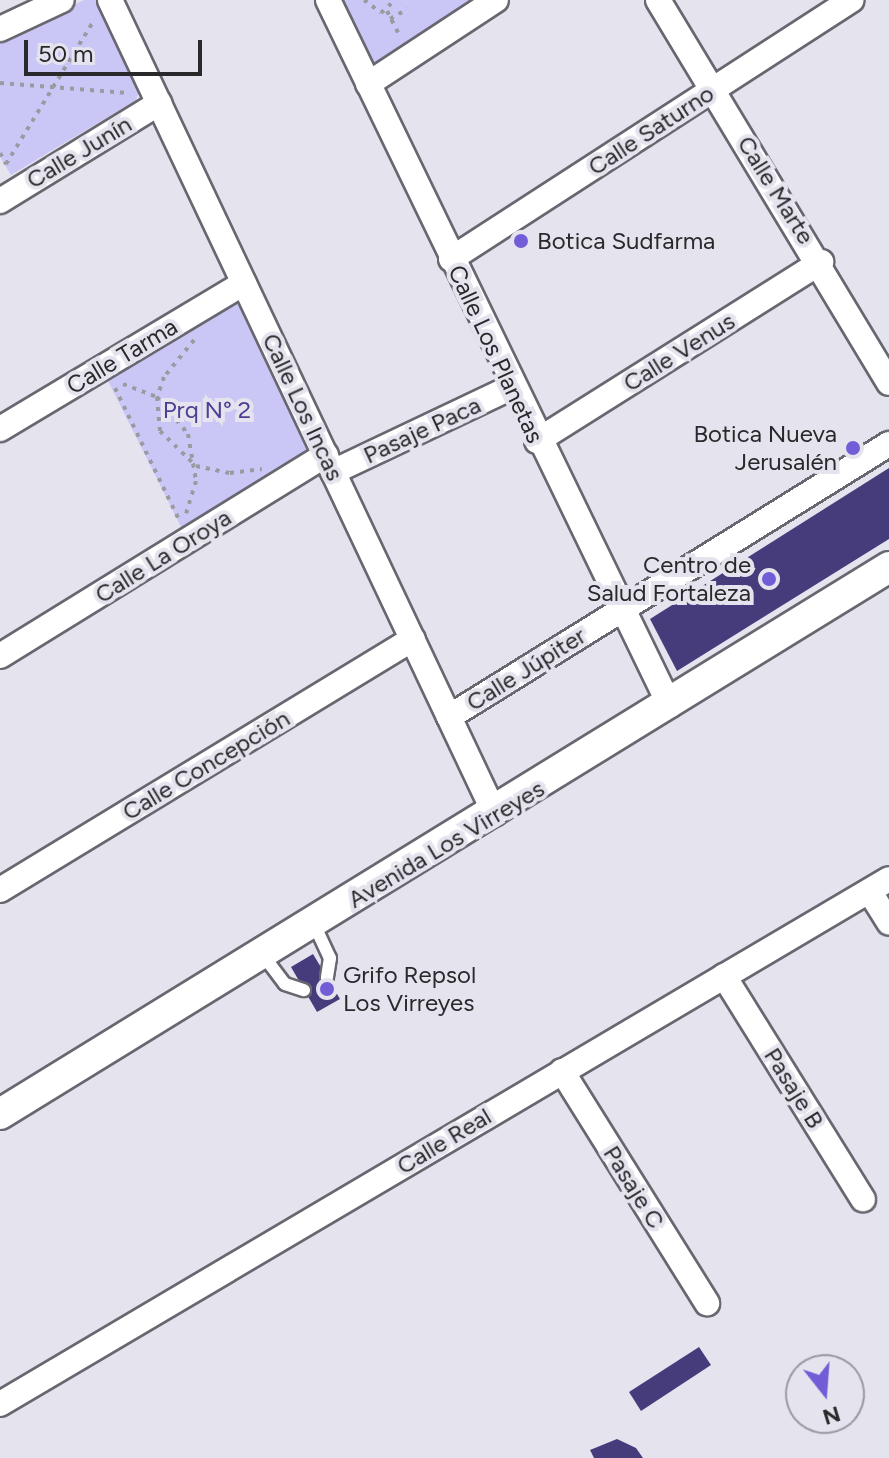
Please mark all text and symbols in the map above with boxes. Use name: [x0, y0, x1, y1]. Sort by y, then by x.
scale bar: [28, 24, 206, 74]
text: 50 m: [38, 39, 94, 68]
street label: Calle Saturno: [583, 79, 719, 181]
street label: Calle Junín: [21, 109, 137, 195]
street label: Calle Marte: [731, 131, 821, 249]
place label: Botica Sudfarma: [537, 227, 715, 255]
marker: Botica Sudfarma: [512, 232, 530, 250]
street label: Calle Los Planetas: [442, 260, 550, 448]
street label: Calle Venus: [618, 306, 740, 398]
street label: Calle Tarma: [61, 312, 183, 400]
street label: Calle Los Incas: [256, 329, 350, 485]
street label: Pasaje Paca: [359, 390, 485, 470]
park label: Prq N° 2: [163, 396, 251, 424]
place label: Botica Nueva Jerusalén: [693, 420, 837, 476]
marker: Botica Nueva Jerusalén: [844, 439, 862, 457]
street label: Calle La Oroya: [90, 503, 236, 609]
place label: Centro de Salud Fortaleza: [587, 551, 751, 607]
marker: Centro de Salud Fortaleza: [758, 568, 780, 590]
street label: Calle Júpiter: [461, 621, 591, 717]
street label: Calle Concepción: [117, 704, 295, 826]
street label: Avenida Los Virreyes: [343, 774, 549, 914]
place label: Grifo Repsol Los Virreyes: [343, 961, 476, 1017]
marker: Grifo Repsol Los Virreyes: [318, 980, 336, 998]
street label: Pasaje B: [758, 1042, 830, 1134]
street label: Calle Real: [392, 1102, 496, 1180]
street label: Pasaje C: [597, 1140, 671, 1234]
north arrow: [785, 1354, 865, 1434]
text: N: [820, 1400, 844, 1431]

